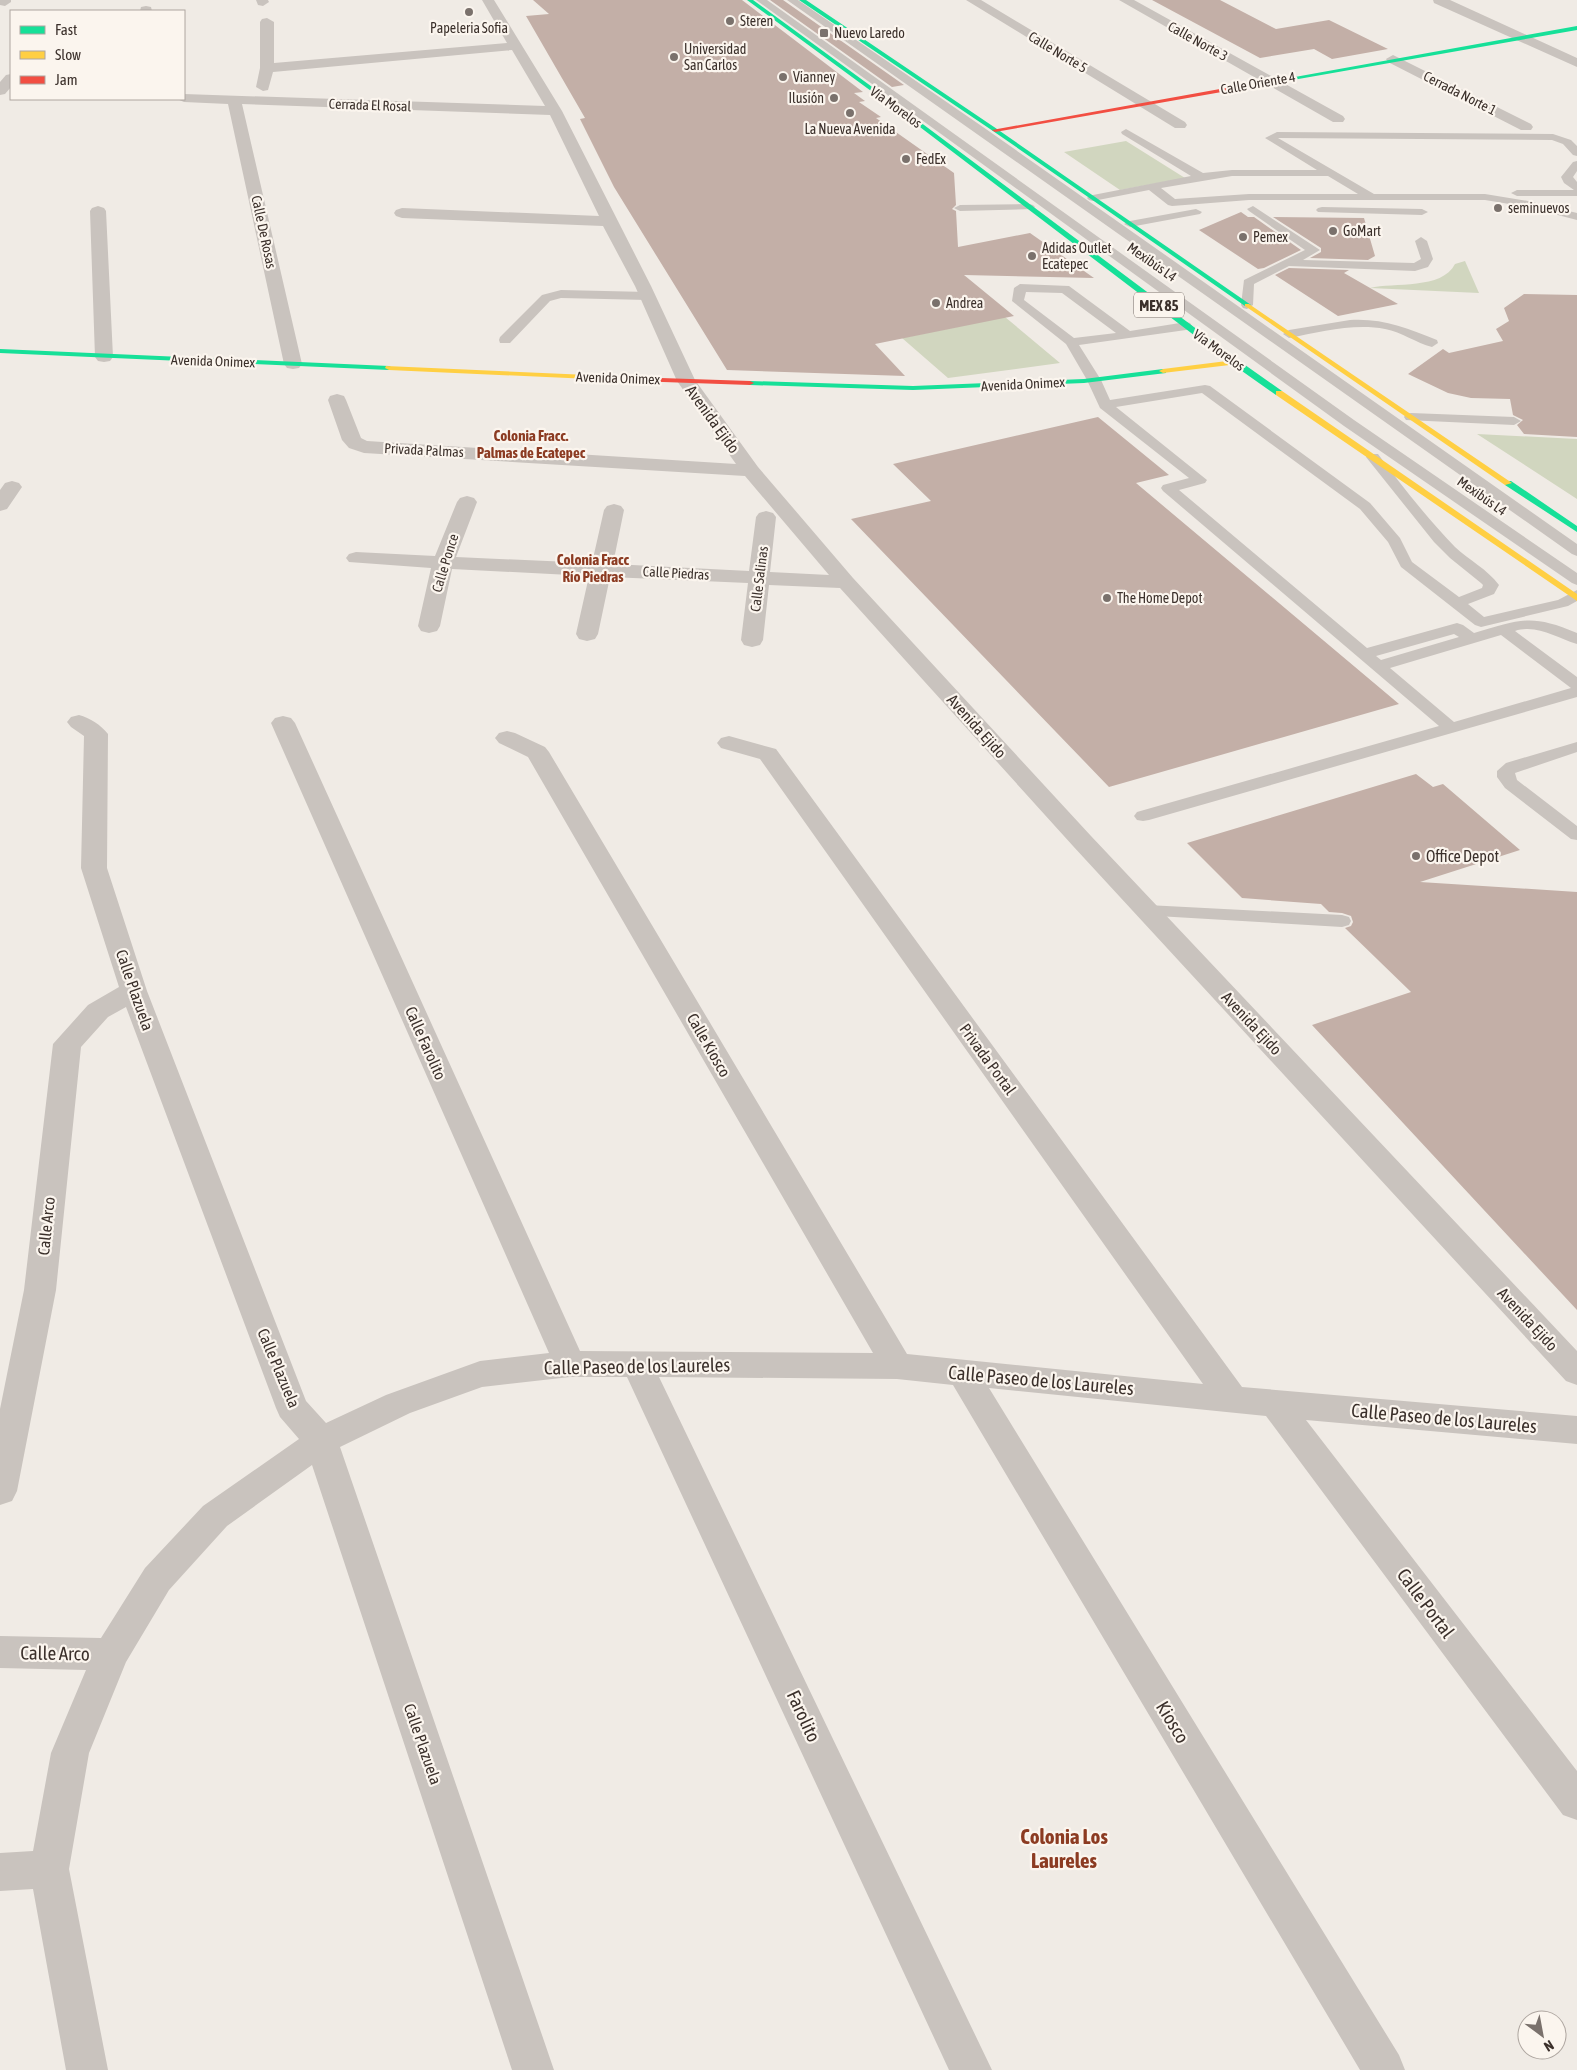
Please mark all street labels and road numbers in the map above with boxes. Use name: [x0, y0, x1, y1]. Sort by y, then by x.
street label: Calle Norte 3: [1165, 18, 1231, 64]
street label: Calle Norte 5: [1026, 28, 1090, 76]
street label: Calle Oriente 4: [1219, 68, 1297, 97]
street label: Cerrada Norte 1: [1421, 68, 1499, 118]
street label: Vía Morelos: [867, 83, 925, 131]
street label: Cerrada El Rosal: [328, 96, 412, 114]
street label: Calle De Rosas: [248, 194, 280, 270]
street label: Mexibús L4: [1124, 239, 1180, 285]
road number: MEX 85: [1134, 292, 1184, 318]
street label: Vía Morelos: [1190, 326, 1248, 374]
street label: Avenida Onimex: [171, 352, 256, 370]
street label: Avenida Onimex: [576, 369, 661, 387]
street label: Avenida Onimex: [981, 374, 1066, 394]
street label: Avenida Ejido: [682, 382, 744, 457]
street label: Privada Palmas: [384, 440, 464, 460]
street label: Mexibús L4: [1454, 473, 1510, 519]
street label: Calle Ponce: [429, 532, 461, 594]
street label: Calle Salinas: [747, 545, 771, 613]
street label: Calle Piedras: [642, 563, 710, 583]
street label: Avenida Ejido: [943, 690, 1010, 762]
street label: Calle Plazuela: [113, 947, 157, 1033]
street label: Avenida Ejido: [1218, 988, 1286, 1059]
street label: Calle Farolito: [402, 1004, 450, 1082]
street label: Calle Kiosco: [684, 1010, 734, 1080]
street label: Privada Portal: [956, 1020, 1020, 1099]
street label: Calle Arco: [34, 1196, 58, 1256]
street label: Avenida Ejido: [1494, 1284, 1562, 1355]
street label: Calle Plazuela: [254, 1326, 304, 1410]
street label: Calle Paseo de los Laureles: [544, 1353, 731, 1379]
street label: Calle Paseo de los Laureles: [947, 1361, 1135, 1399]
street label: Calle Paseo de los Laureles: [1350, 1399, 1538, 1437]
street label: Calle Portal: [1393, 1564, 1459, 1642]
street label: Calle Arco: [20, 1641, 90, 1665]
street label: Farolito: [783, 1687, 825, 1745]
street label: Kiosco: [1152, 1697, 1194, 1747]
street label: Calle Plazuela: [401, 1701, 445, 1787]

